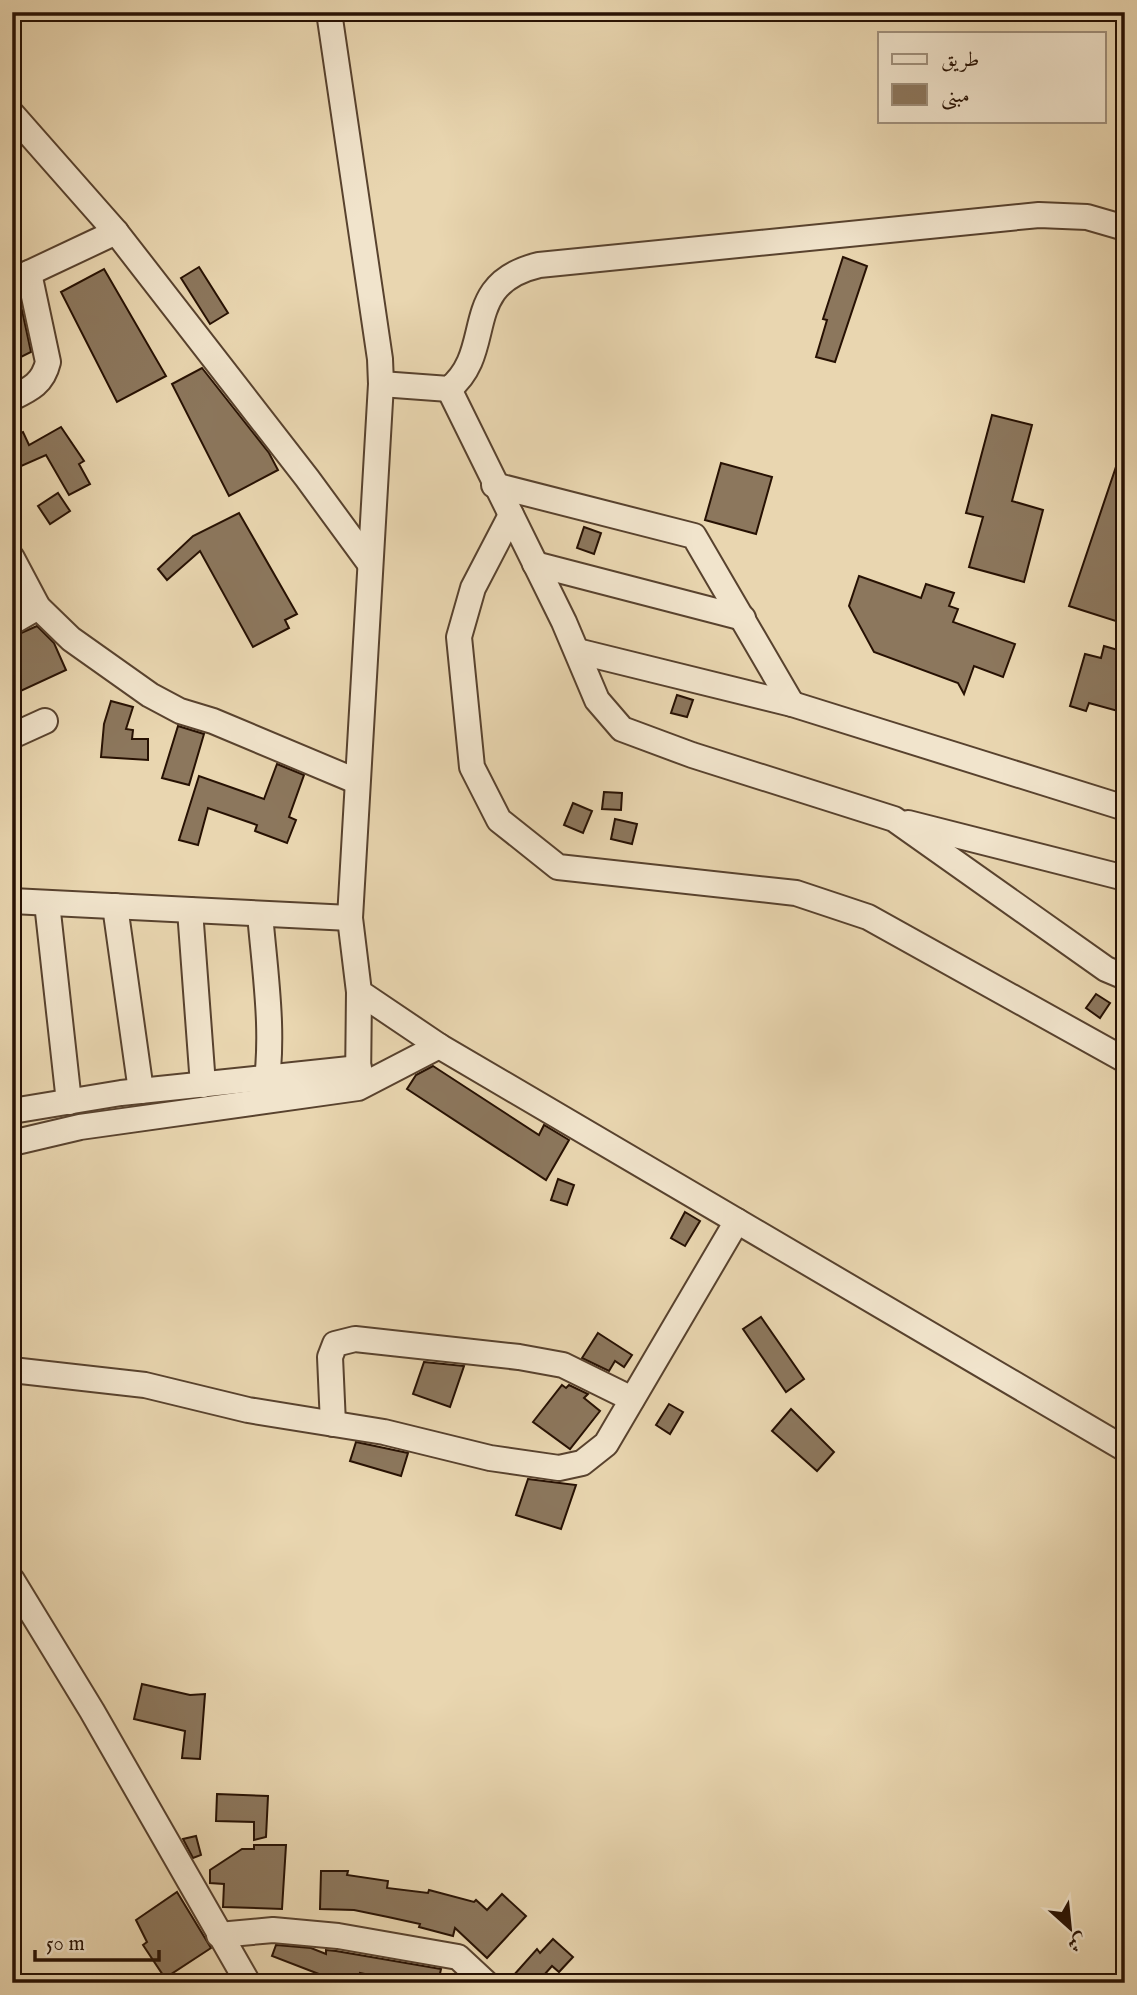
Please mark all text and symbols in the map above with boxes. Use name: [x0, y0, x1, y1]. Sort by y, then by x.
legend: [878, 32, 1106, 122]
text: طريق: [941, 47, 979, 74]
text: مبنى: [941, 83, 970, 110]
north arrow: [1036, 1894, 1106, 1964]
scale bar: [35, 1918, 159, 1962]
text: ش: [1063, 1926, 1091, 1956]
text: 50 m: [46, 1931, 85, 1958]

